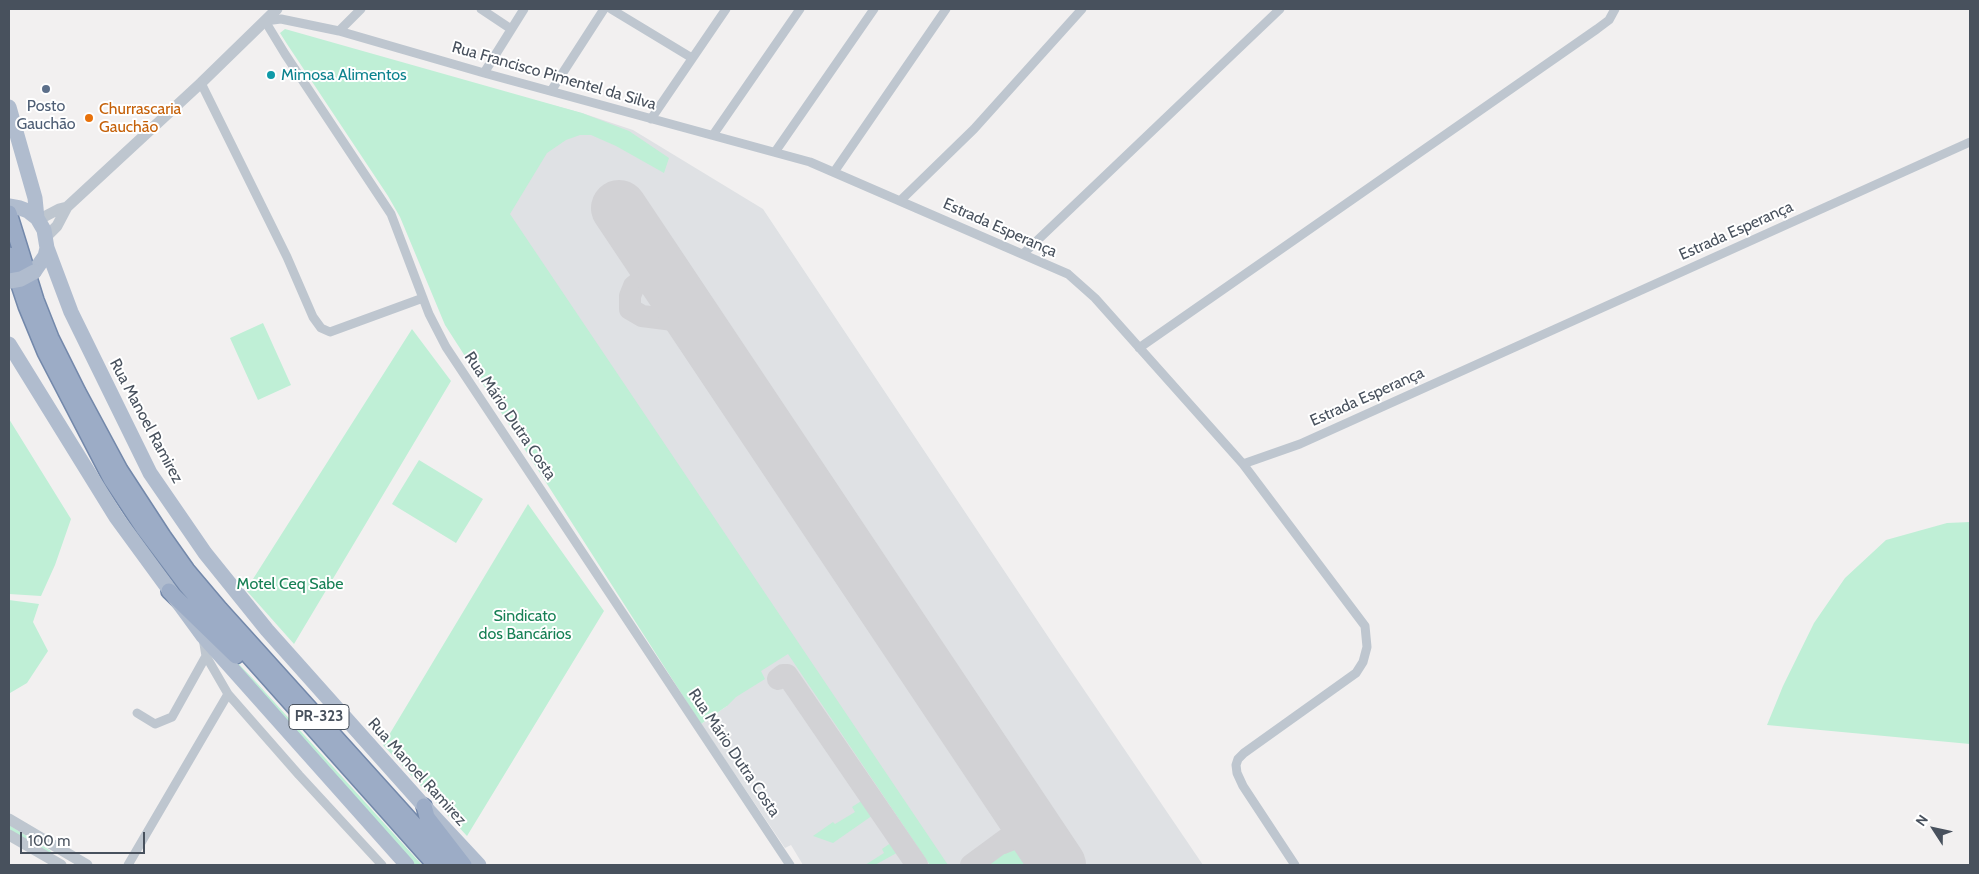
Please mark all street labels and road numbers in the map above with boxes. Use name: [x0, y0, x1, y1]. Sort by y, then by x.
street label: Rua Francisco Pimentel da Silva: [450, 38, 658, 114]
street label: Estrada Esperança: [940, 194, 1060, 262]
street label: Estrada Esperança: [1676, 197, 1796, 265]
street label: Rua Mário Dutra Costa: [460, 348, 560, 484]
street label: Rua Manoel Ramirez: [105, 355, 187, 487]
street label: Estrada Esperança: [1307, 363, 1427, 431]
street label: Rua Mário Dutra Costa: [684, 685, 784, 821]
road number: PR-323: [289, 704, 349, 730]
street label: Rua Manoel Ramirez: [364, 714, 470, 830]

